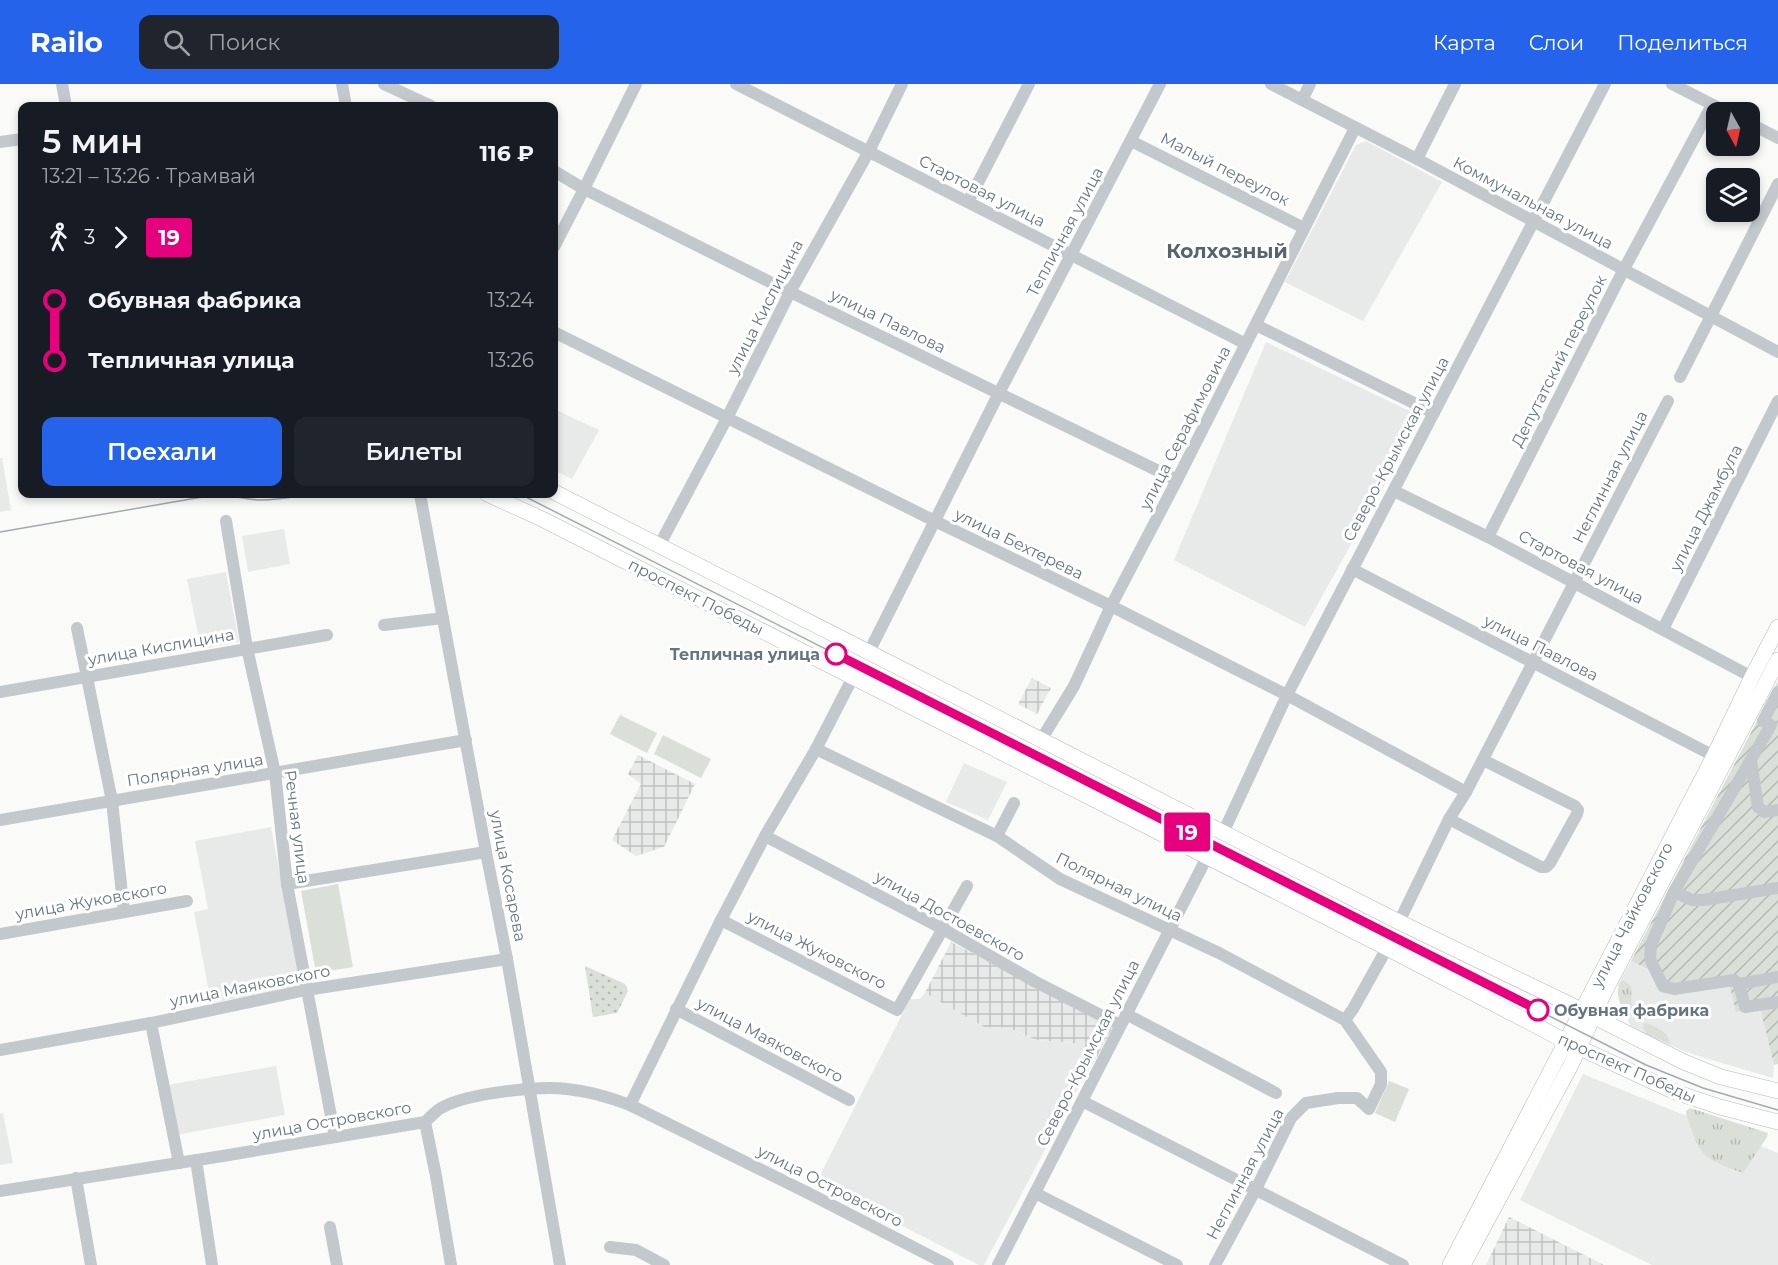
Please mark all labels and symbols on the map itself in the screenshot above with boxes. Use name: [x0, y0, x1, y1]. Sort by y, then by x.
north arrow: [1706, 102, 1760, 156]
street label: Малый переулок: [1157, 128, 1293, 210]
street label: Стартовая улица: [916, 151, 1048, 231]
street label: Коммунальная улица: [1450, 153, 1616, 253]
street label: Тепличная улица: [1023, 164, 1107, 300]
street label: улица Кислицина: [722, 237, 807, 378]
district label: Колхозный: [1166, 239, 1288, 263]
street label: Депутатский переулок: [1507, 271, 1611, 450]
street label: улица Павлова: [826, 284, 949, 357]
street label: улица Серафимовича: [1135, 343, 1235, 514]
street label: Северо-Крымская улица: [1339, 353, 1453, 545]
street label: Неглинная улица: [1568, 408, 1652, 546]
street label: улица Джамбула: [1665, 441, 1746, 575]
street label: улица Бехтерева: [951, 504, 1086, 583]
street label: Стартовая улица: [1515, 526, 1647, 608]
street label: проспект Победы: [625, 555, 767, 639]
street label: улица Павлова: [1480, 611, 1601, 685]
street label: улица Кислицина: [85, 625, 236, 669]
marker: Тепличная улица: [825, 643, 847, 665]
place label: Тепличная улица: [670, 645, 820, 664]
street label: Полярная улица: [125, 750, 265, 790]
street label: Речная улица: [281, 769, 313, 885]
street label: улица Косарева: [486, 808, 530, 943]
line badge: 19: [1160, 812, 1214, 852]
street label: улица Чайковского: [1587, 839, 1677, 992]
street label: Полярная улица: [1053, 848, 1185, 926]
street label: улица Достоевского: [871, 866, 1028, 965]
street label: улица Жуковского: [13, 878, 168, 924]
street label: улица Жуковского: [743, 906, 890, 993]
street label: Северо-Крымская улица: [1033, 957, 1143, 1149]
street label: улица Маяковского: [167, 961, 332, 1011]
street label: улица Маяковского: [693, 993, 846, 1087]
marker: Обувная фабрика: [1527, 999, 1549, 1021]
place label: Обувная фабрика: [1554, 1001, 1709, 1020]
street label: проспект Победы: [1555, 1029, 1699, 1107]
street label: улица Островского: [250, 1098, 413, 1144]
street label: Неглинная улица: [1202, 1105, 1288, 1243]
street label: улица Островского: [753, 1141, 906, 1231]

